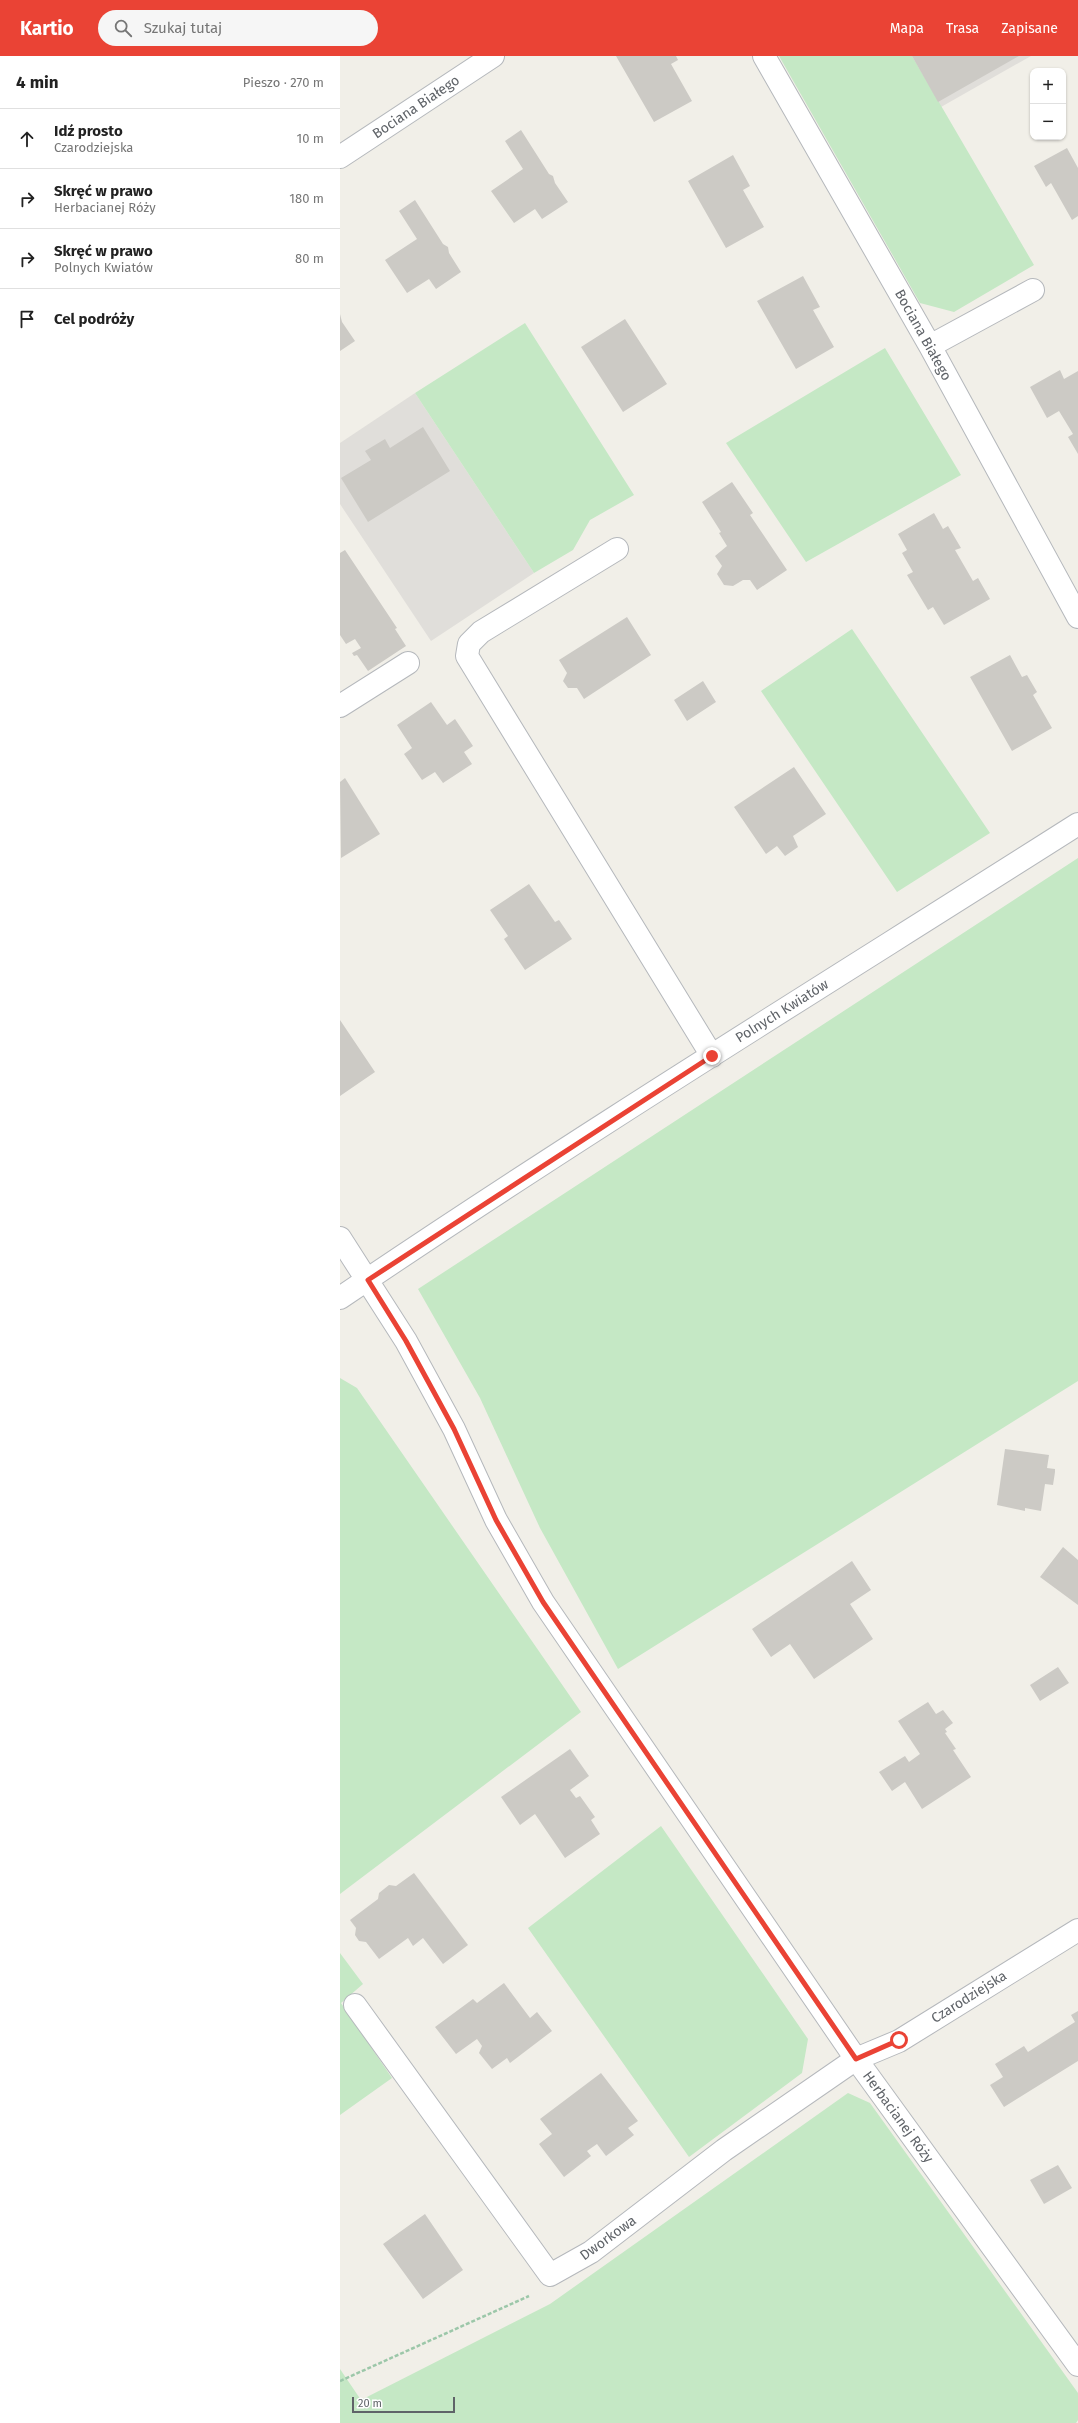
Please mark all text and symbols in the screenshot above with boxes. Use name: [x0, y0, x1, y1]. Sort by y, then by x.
search box: [98, 10, 378, 46]
text: Kartio: [20, 17, 74, 40]
icon: search: [112, 17, 134, 39]
text: Szukaj tutaj: [144, 19, 222, 37]
text: Mapa: [890, 20, 924, 37]
text: Trasa: [946, 20, 979, 37]
text: Zapisane: [1001, 20, 1058, 37]
map controls: [1030, 68, 1066, 140]
button: +: [1030, 68, 1066, 104]
text: 4 min: [16, 72, 59, 93]
street label: Bociana Białego: [369, 72, 463, 142]
text: Pieszo · 270 m: [243, 75, 324, 90]
button: −: [1030, 104, 1066, 140]
text: Idź prosto: [54, 122, 123, 140]
icon: ahead: [16, 128, 38, 150]
text: 10 m: [297, 131, 324, 146]
text: Czarodziejska: [54, 140, 133, 155]
text: Skręć w prawo: [54, 182, 153, 200]
icon: right: [16, 188, 38, 210]
text: 180 m: [289, 191, 324, 206]
text: Herbacianej Róży: [54, 200, 156, 215]
text: Skręć w prawo: [54, 242, 153, 260]
icon: right: [16, 248, 38, 270]
text: 80 m: [295, 251, 324, 266]
text: Polnych Kwiatów: [54, 260, 153, 275]
street label: Bociana Białego: [891, 286, 955, 384]
icon: arrive: [16, 308, 38, 330]
text: Cel podróży: [54, 310, 134, 328]
street label: Polnych Kwiatów: [732, 976, 832, 1046]
route end: [703, 1047, 721, 1065]
street label: Czarodziejska: [928, 1967, 1010, 2027]
route start: [890, 2031, 908, 2049]
street label: Herbacianej Róży: [859, 2068, 937, 2166]
street label: Dworkowa: [577, 2212, 639, 2264]
scale bar: [352, 2395, 455, 2414]
text: 20 m: [358, 2397, 382, 2410]

